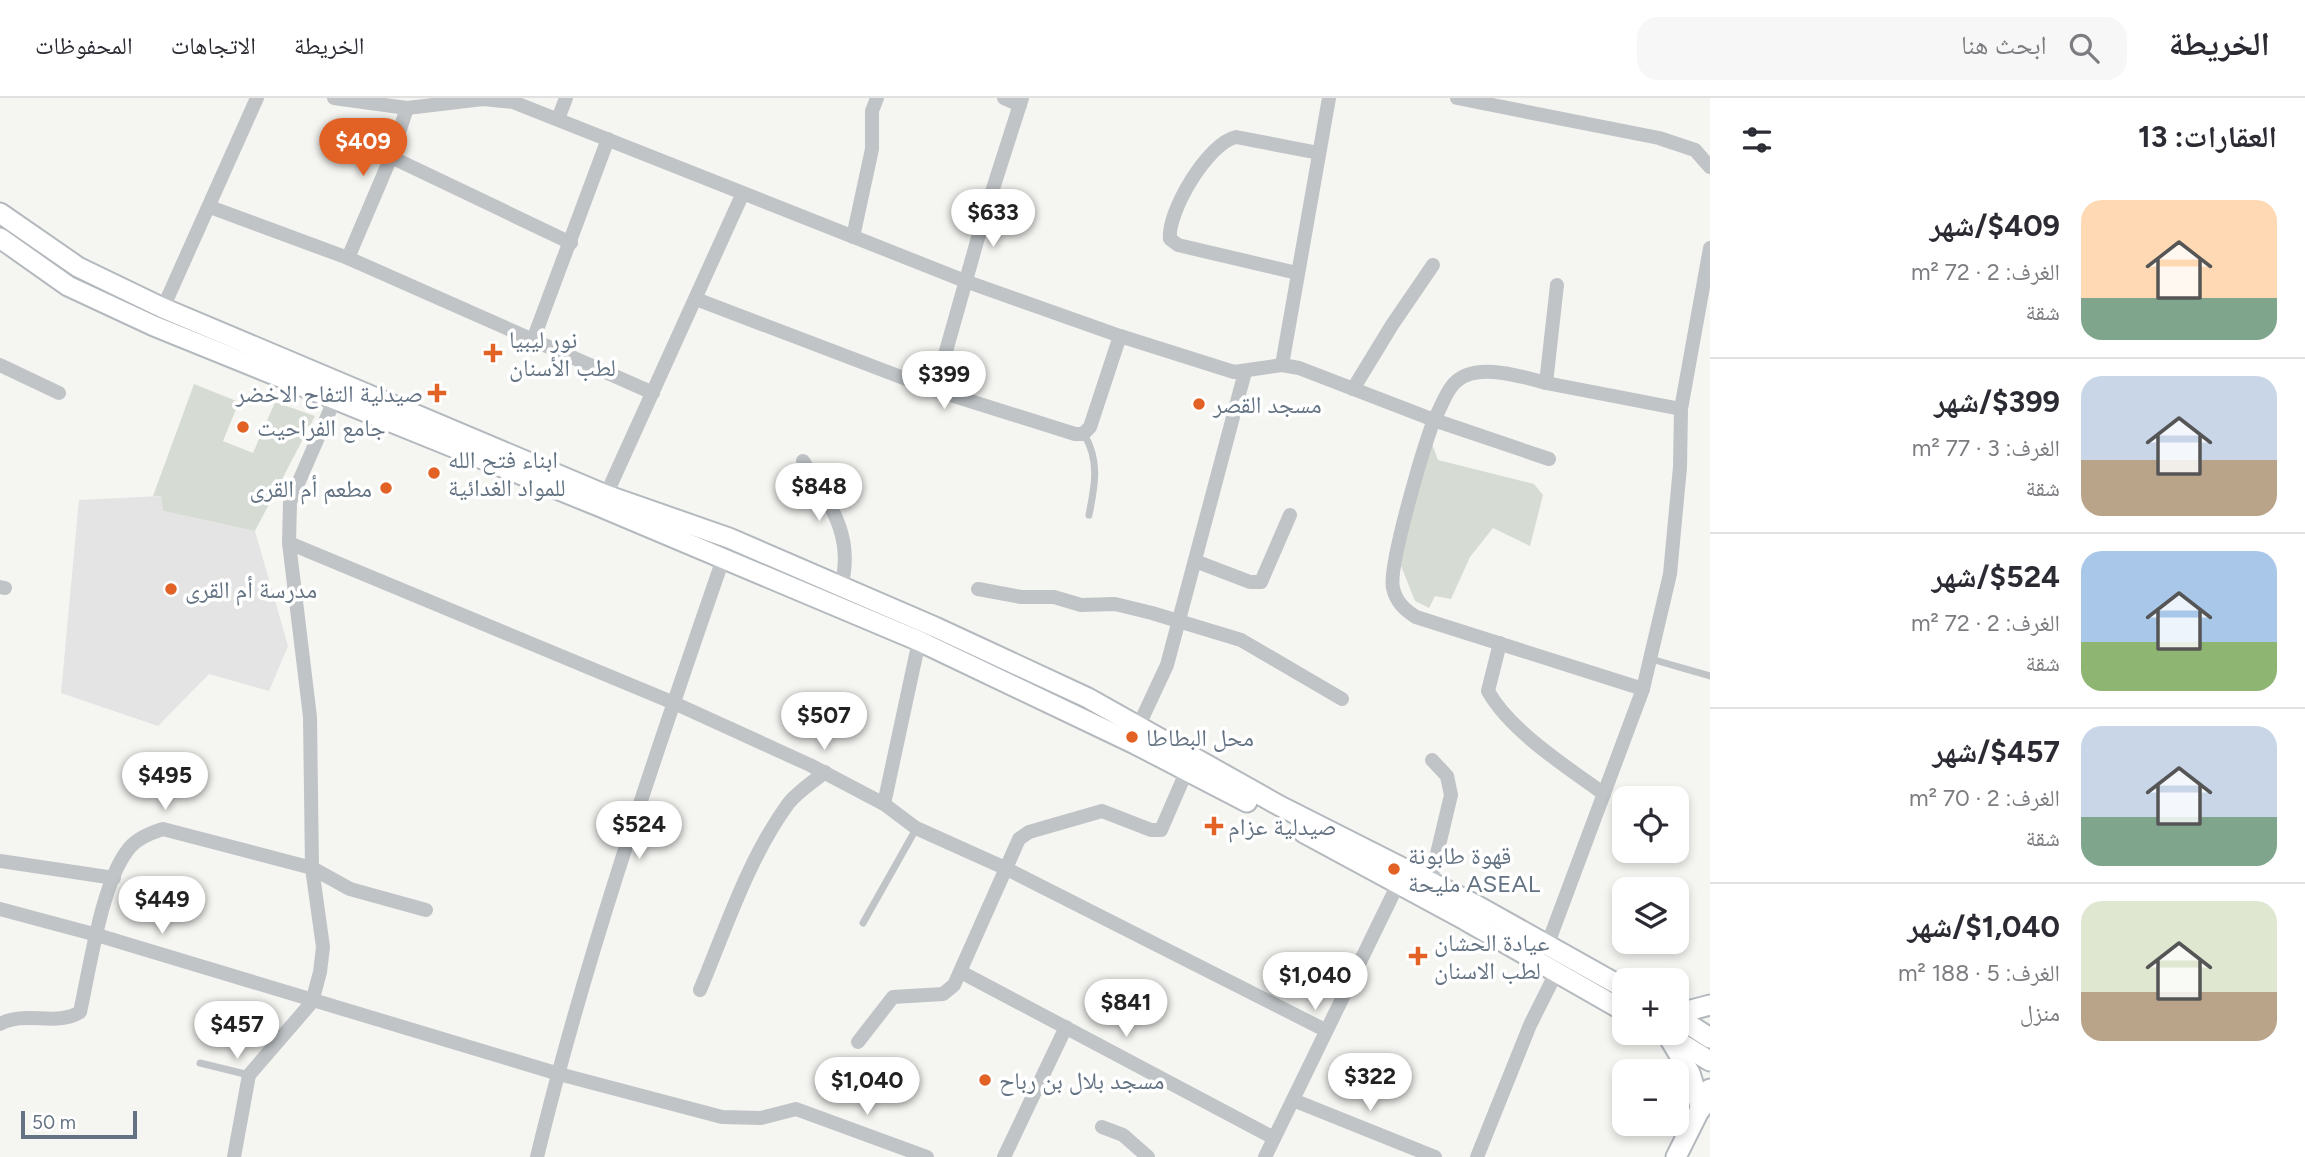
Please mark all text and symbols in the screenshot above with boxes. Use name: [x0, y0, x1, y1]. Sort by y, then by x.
search box: [1637, 17, 2127, 80]
text: الخريطة: [2169, 24, 2270, 63]
text: ابحث هنا: [1961, 29, 2047, 61]
icon: search: [2065, 29, 2103, 67]
text: المحفوظات: [35, 31, 133, 60]
text: الاتجاهات: [171, 31, 256, 60]
text: الخريطة: [294, 31, 365, 60]
pin: $409: [322, 118, 404, 178]
text: العقارات: 13: [2138, 118, 2277, 155]
icon: filters: [1738, 121, 1776, 159]
text: $409: [335, 127, 391, 155]
pin: $633: [952, 190, 1034, 249]
text: $633: [967, 198, 1019, 226]
text: $409/شهر: [1930, 207, 2060, 244]
icon: home: [2137, 228, 2221, 312]
text: الغرف: 2 · 72 m²: [1911, 258, 2060, 286]
text: شقة: [2026, 298, 2060, 326]
place label: نور ليبيا لطب الأسنان: [509, 325, 616, 382]
marker: نور ليبيا لطب الأسنان: [483, 343, 503, 363]
pin: $399: [903, 352, 985, 411]
text: $399: [918, 360, 970, 388]
place label: صيدلية التفاح الاخضر: [235, 379, 423, 409]
text: $399/شهر: [1934, 383, 2060, 420]
marker: صيدلية التفاح الاخضر: [429, 385, 445, 401]
place label: مسجد القصر: [1212, 390, 1322, 419]
marker: مسجد القصر: [1191, 396, 1207, 412]
icon: home: [2137, 404, 2221, 488]
place label: جامع الفراحيت: [257, 413, 386, 443]
marker: جامع الفراحيت: [235, 419, 251, 435]
text: الغرف: 3 · 77 m²: [1912, 434, 2060, 462]
place label: ابناء فتح الله للمواد الغدائية: [448, 445, 566, 502]
pin: $848: [778, 464, 860, 523]
marker: ابناء فتح الله للمواد الغدائية: [426, 465, 442, 481]
text: $848: [791, 472, 847, 500]
place label: مطعم أم القرى: [249, 474, 372, 505]
text: شقة: [2026, 474, 2060, 502]
marker: مطعم أم القرى: [378, 480, 394, 496]
text: $524/شهر: [1932, 558, 2060, 595]
place label: مدرسة أم القرى: [185, 575, 317, 606]
icon: home: [2137, 579, 2221, 663]
marker: مدرسة أم القرى: [163, 581, 179, 597]
text: الغرف: 2 · 72 m²: [1911, 609, 2060, 637]
text: شقة: [2026, 649, 2060, 677]
pin: $507: [783, 692, 865, 752]
text: $507: [797, 701, 851, 729]
place label: محل البطاطا: [1146, 723, 1254, 752]
marker: محل البطاطا: [1124, 729, 1140, 745]
text: $457/شهر: [1933, 733, 2060, 770]
pin: $495: [124, 752, 206, 812]
icon: home: [2137, 754, 2221, 838]
text: $495: [138, 761, 192, 789]
text: الغرف: 2 · 70 m²: [1909, 784, 2060, 812]
map controls: [1612, 786, 1689, 1136]
button: locate: [1612, 786, 1689, 863]
pin: $524: [598, 802, 680, 861]
text: $524: [612, 810, 666, 838]
place label: صيدلية عزام: [1228, 812, 1337, 843]
marker: صيدلية عزام: [1206, 818, 1222, 834]
text: شقة: [2026, 824, 2060, 852]
place label: قهوة طابونة مليحة ASEAL: [1408, 841, 1541, 898]
marker: قهوة طابونة مليحة ASEAL: [1386, 861, 1402, 877]
pin: $449: [121, 876, 203, 936]
button: layers: [1612, 877, 1689, 954]
text: $449: [134, 885, 190, 913]
text: $1,040/شهر: [1907, 908, 2060, 945]
place label: عيادة الحشان لطب الاسنان: [1434, 928, 1549, 985]
icon: home: [2137, 929, 2221, 1013]
marker: عيادة الحشان لطب الاسنان: [1408, 946, 1428, 966]
pin: $1,040: [1258, 953, 1372, 1012]
text: الغرف: 5 · 188 m²: [1898, 959, 2060, 987]
text: $1,040: [1279, 961, 1351, 989]
button: +: [1612, 968, 1689, 1045]
pin: $841: [1085, 979, 1167, 1039]
text: $841: [1100, 988, 1152, 1016]
text: منزل: [2020, 999, 2060, 1027]
pin: $457: [196, 1002, 278, 1061]
text: $457: [210, 1010, 264, 1038]
pin: $322: [1329, 1054, 1411, 1113]
pin: $1,040: [810, 1058, 924, 1117]
button: −: [1612, 1059, 1689, 1136]
text: $322: [1344, 1062, 1396, 1090]
text: $1,040: [831, 1066, 903, 1094]
place label: مسجد بلال بن رباح: [999, 1066, 1164, 1096]
marker: مسجد بلال بن رباح: [977, 1072, 993, 1088]
scale bar: [21, 1108, 136, 1140]
text: 50 m: [32, 1111, 76, 1134]

